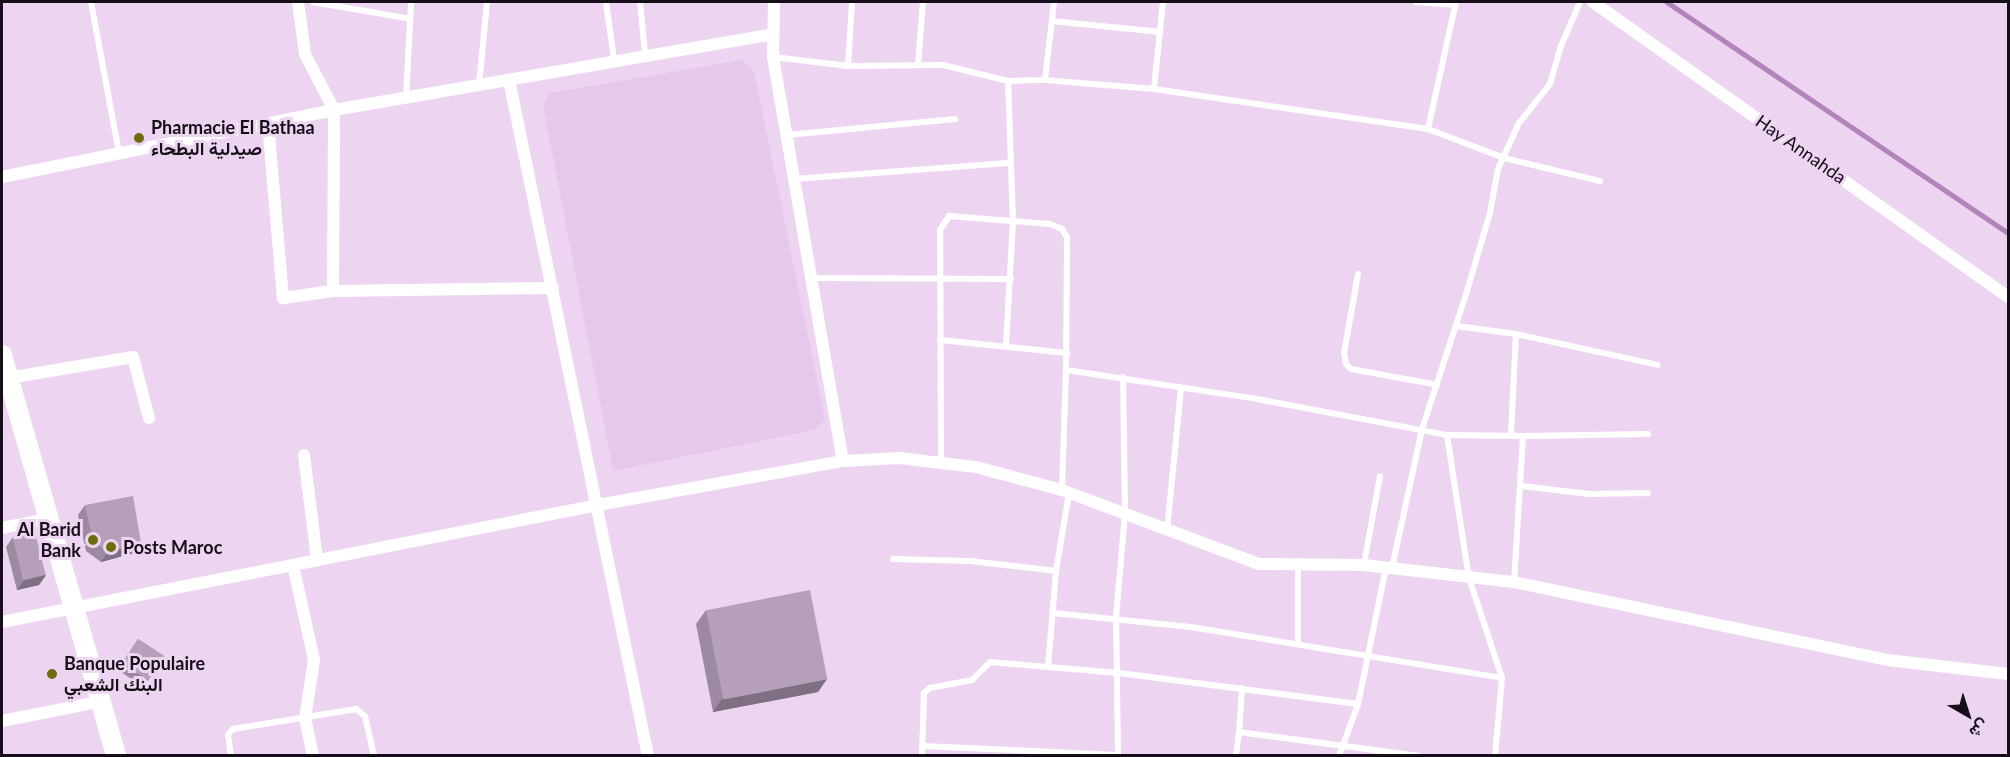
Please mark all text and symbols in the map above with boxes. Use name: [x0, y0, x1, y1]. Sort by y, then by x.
street label: Hay Annahda: [1751, 110, 1851, 188]
place label: Pharmacie El Bathaa صيدلية البطحاء: [151, 117, 315, 160]
marker: Pharmacie El Bathaa صيدلية البطحاء: [132, 131, 146, 145]
place label: Al Barid Bank: [17, 519, 81, 562]
marker: Al Barid Bank: [86, 533, 100, 547]
place label: Posts Maroc: [123, 536, 222, 558]
marker: Posts Maroc: [104, 540, 118, 554]
place label: Banque Populaire البنك الشعبي: [64, 653, 205, 696]
marker: Banque Populaire البنك الشعبي: [45, 667, 59, 681]
north arrow: [1938, 685, 1998, 745]
text: ش: [1966, 716, 1993, 743]

